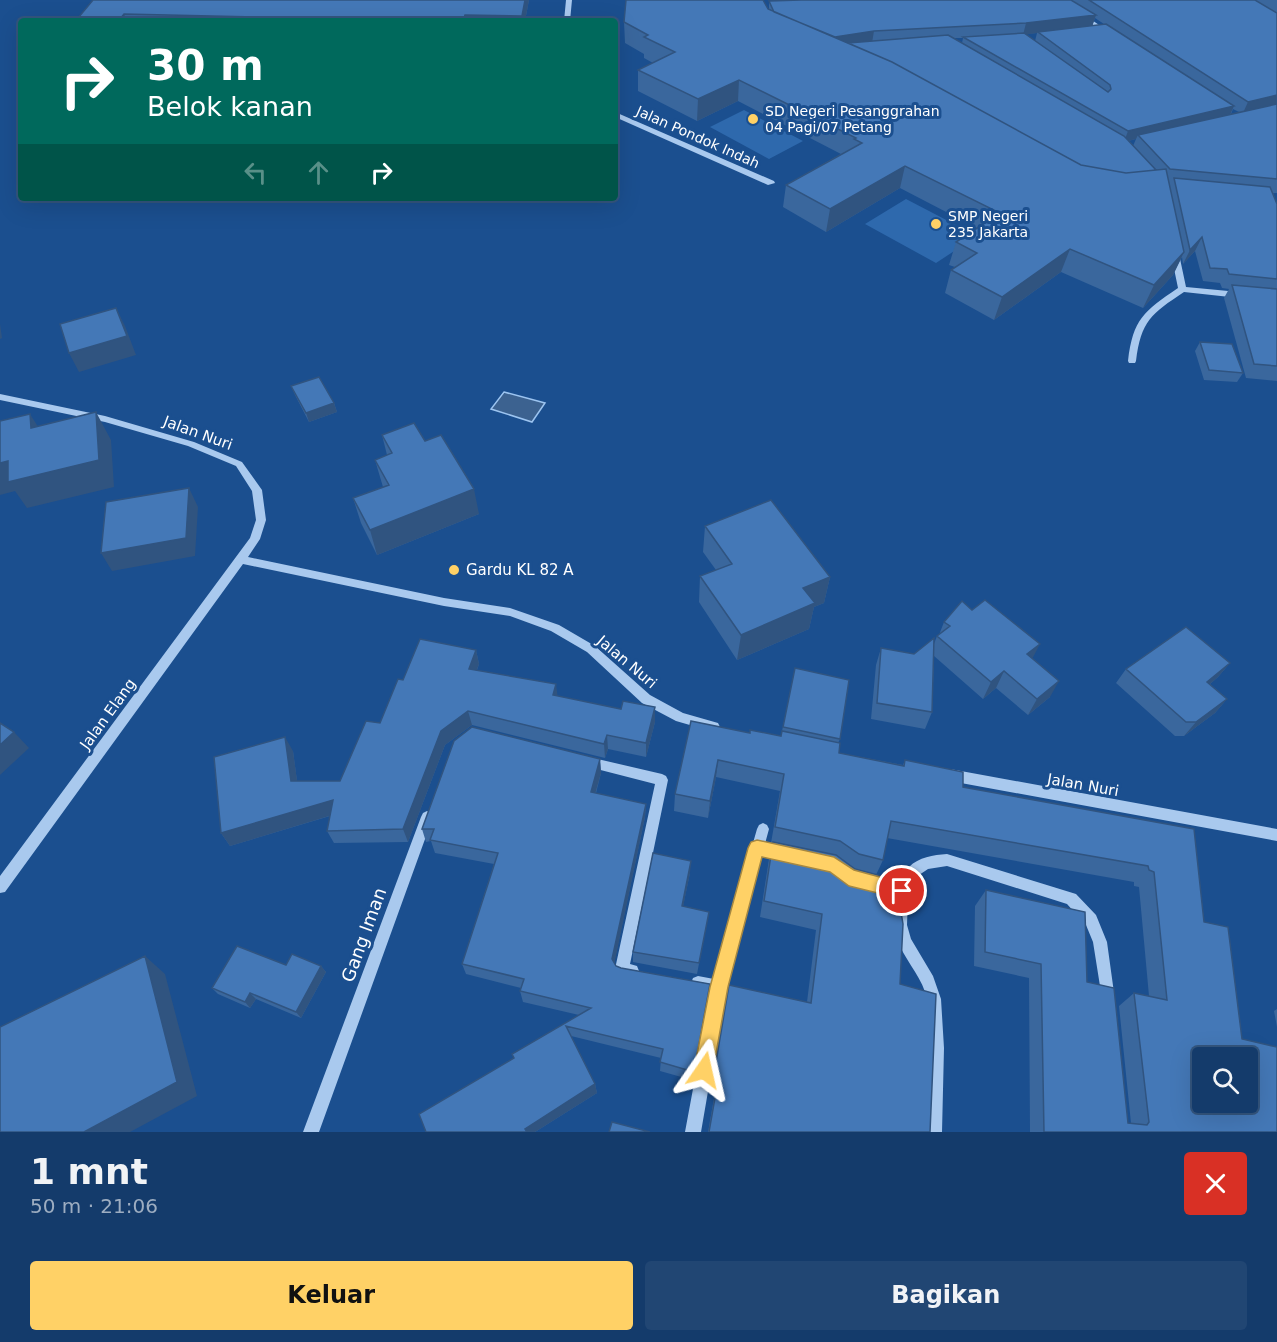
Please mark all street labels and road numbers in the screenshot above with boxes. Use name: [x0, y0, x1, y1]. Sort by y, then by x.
street label: Jalan Pondok Indah: [633, 102, 762, 171]
street label: Jalan Nuri: [160, 412, 235, 454]
street label: Jalan Nuri: [593, 631, 660, 692]
street label: Jalan Elang: [76, 675, 140, 754]
street label: Jalan Nuri: [1045, 770, 1120, 800]
street label: Gang Iman: [337, 885, 390, 985]

